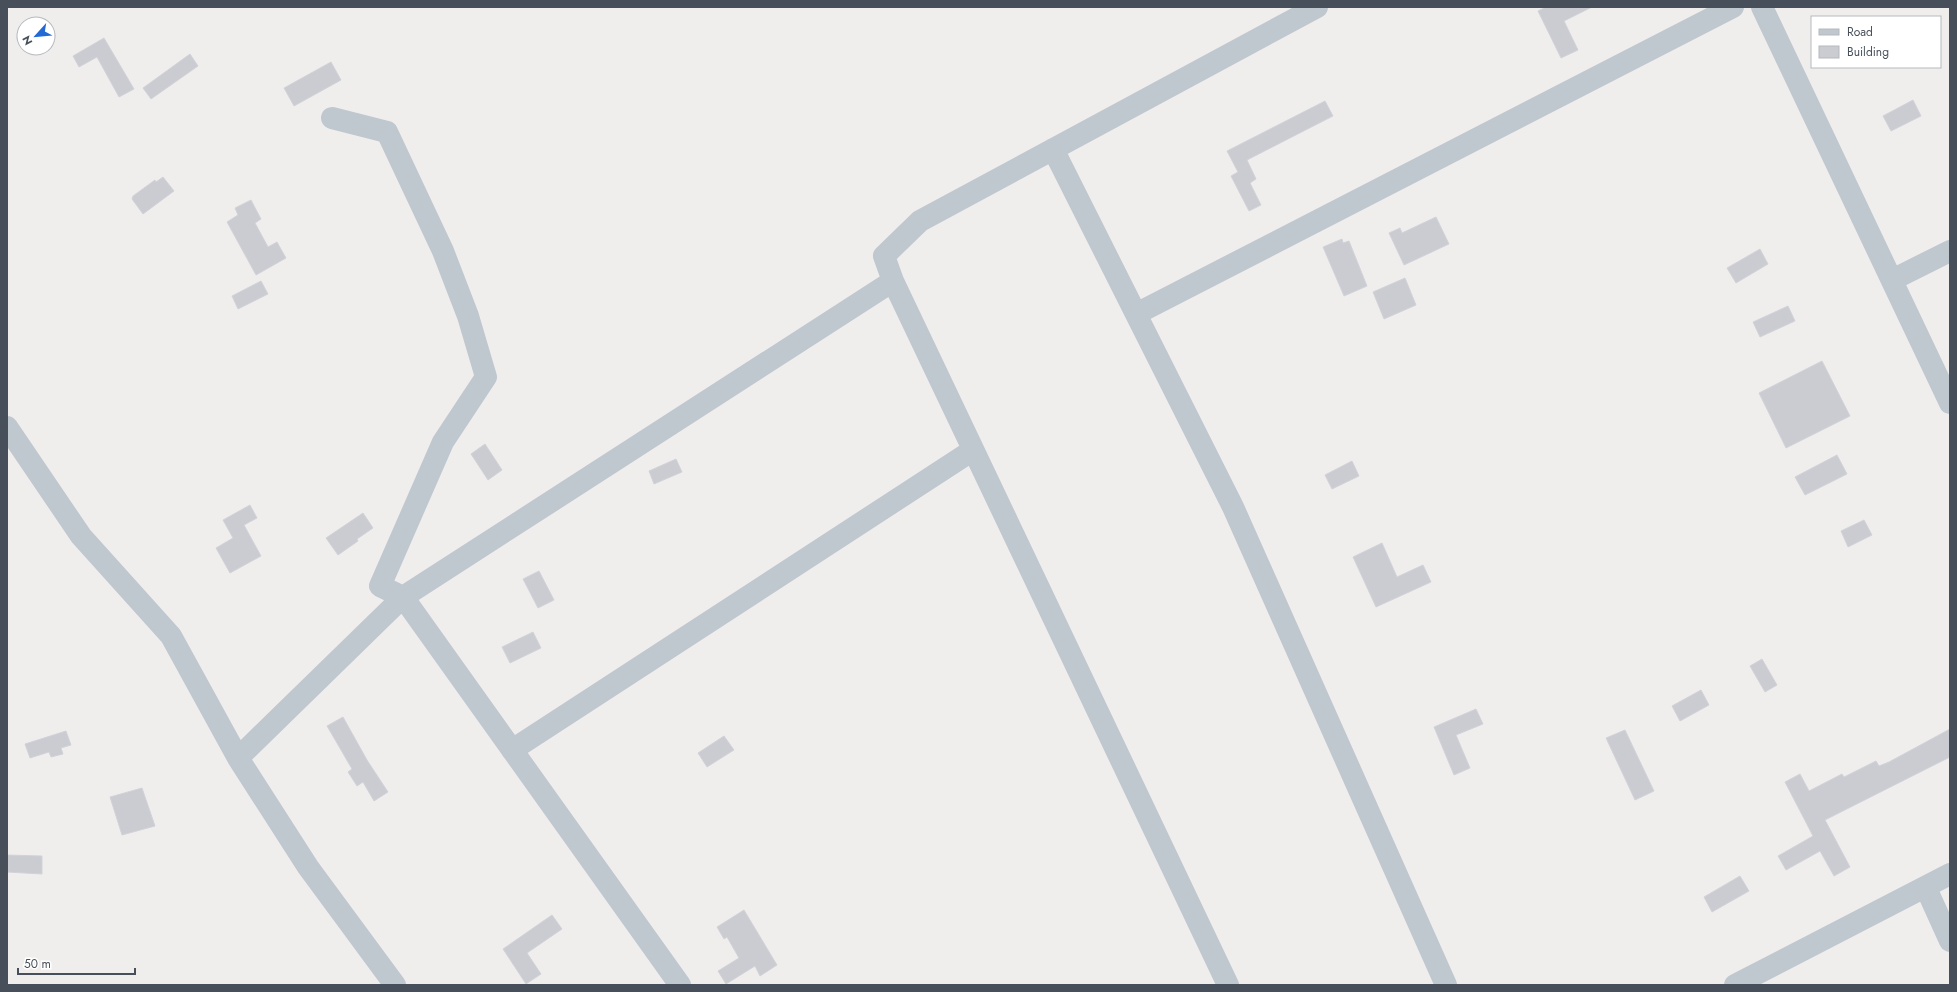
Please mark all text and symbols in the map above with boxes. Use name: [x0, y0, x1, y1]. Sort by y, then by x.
north arrow: [16, 16, 56, 56]
legend: [1811, 16, 1941, 68]
text: Road: [1847, 23, 1873, 41]
text: N: [18, 33, 36, 48]
text: Building: [1847, 43, 1889, 61]
scale bar: [18, 950, 135, 976]
text: 50 m: [24, 955, 51, 973]

